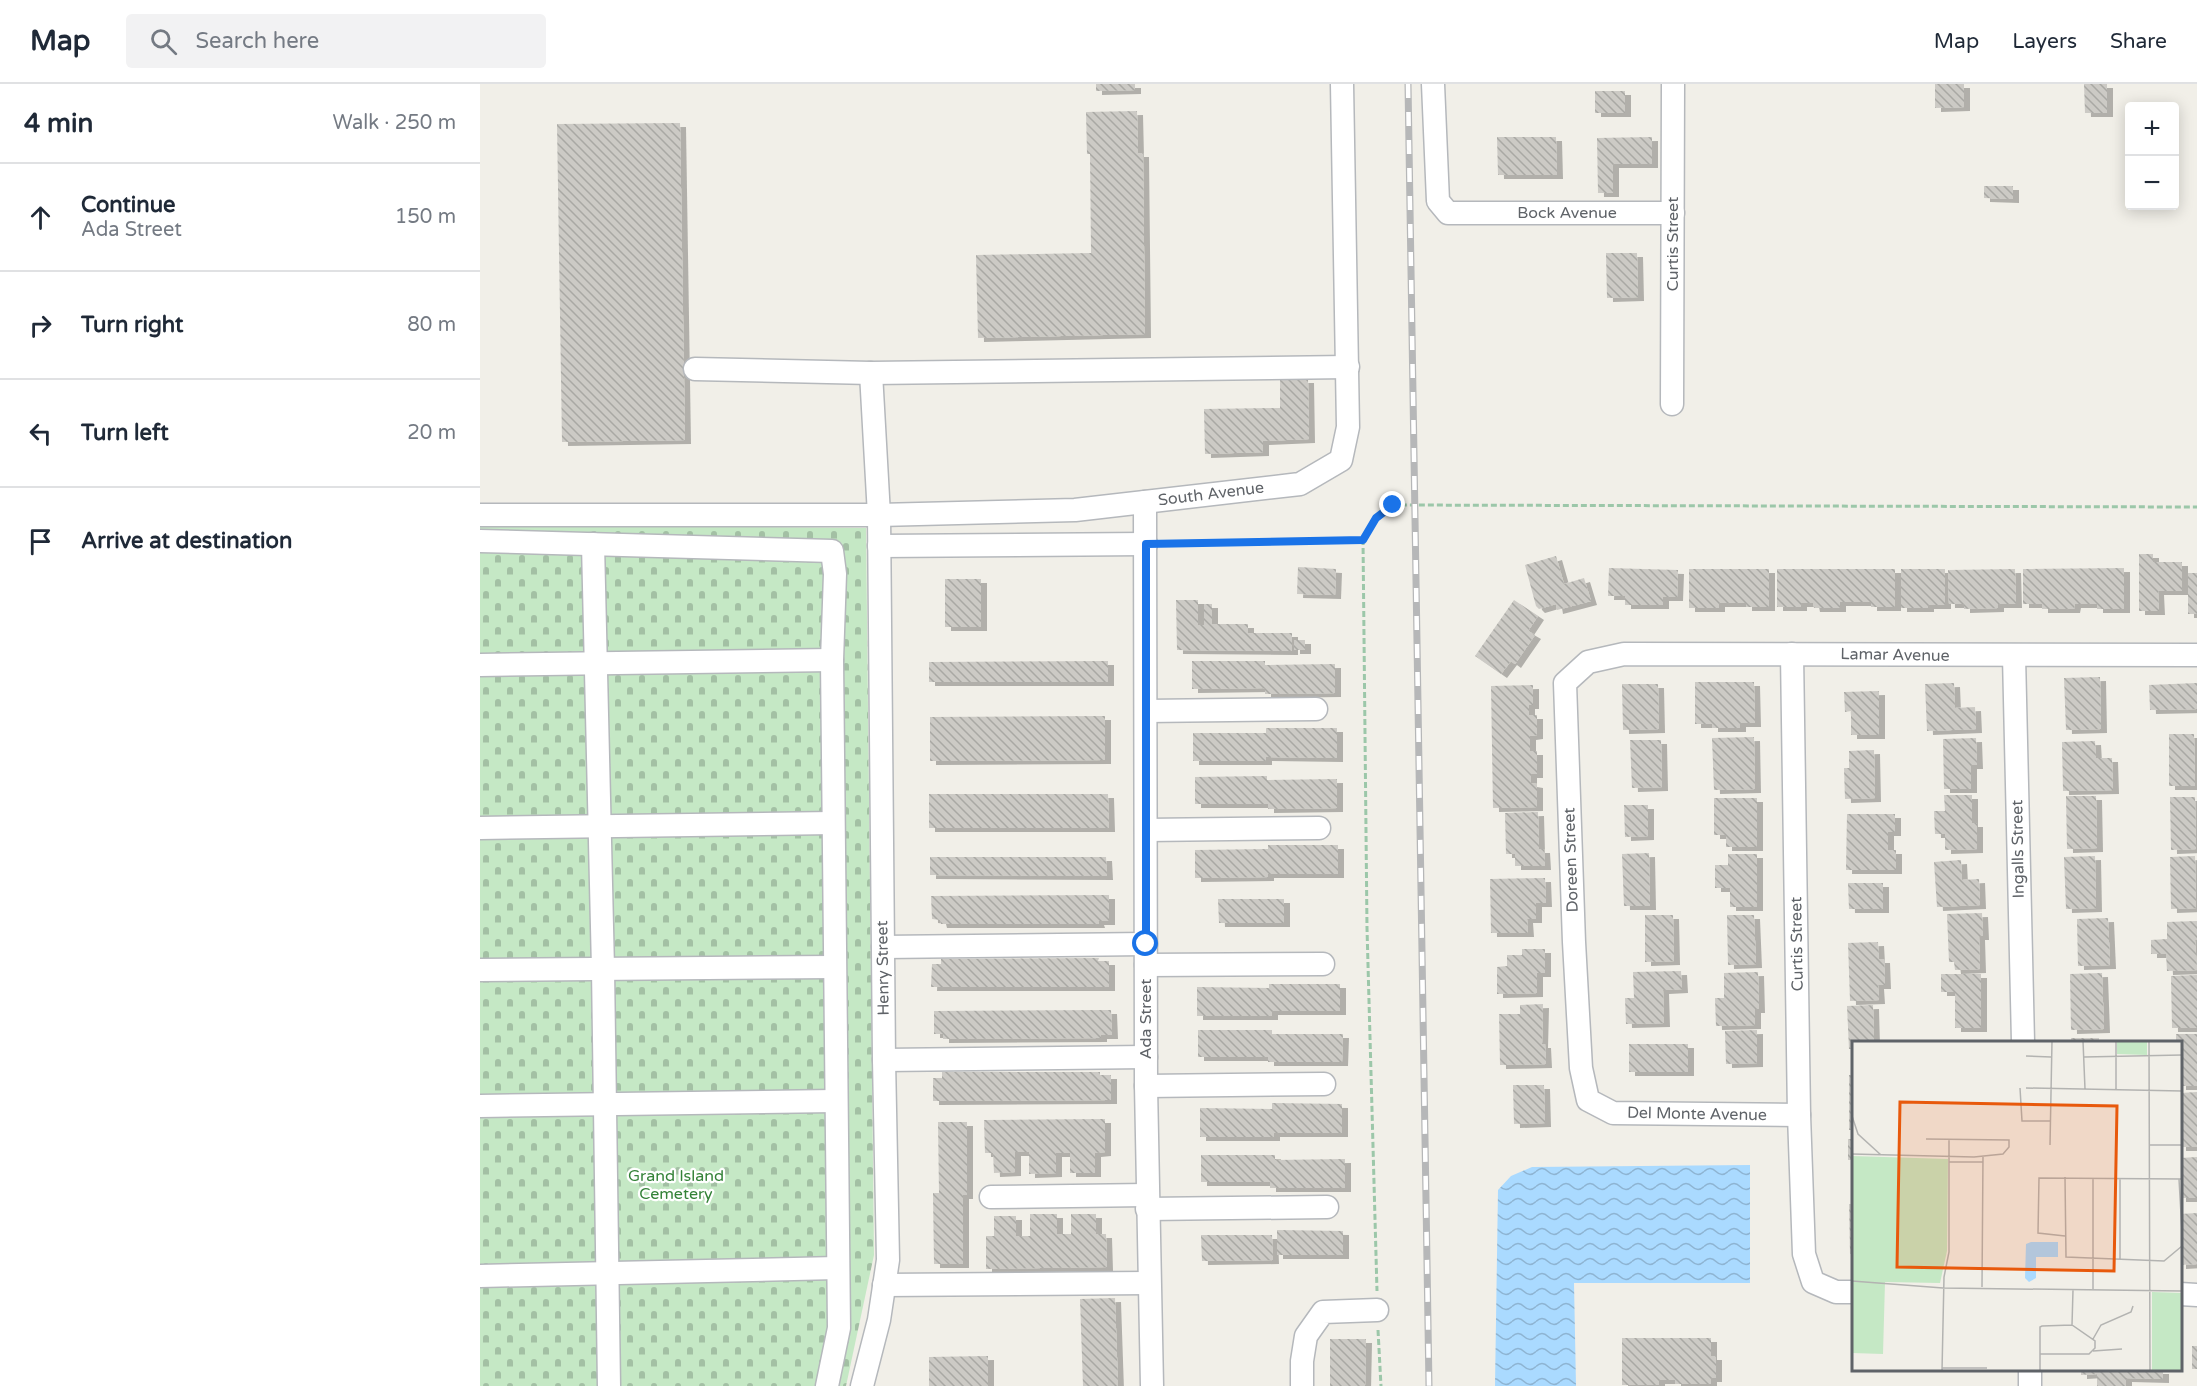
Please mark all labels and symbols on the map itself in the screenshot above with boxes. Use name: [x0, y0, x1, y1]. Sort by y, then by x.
street label: Curtis Street: [1663, 197, 1683, 291]
street label: Bock Avenue: [1517, 203, 1617, 223]
street label: South Avenue: [1157, 478, 1265, 510]
route end: [1379, 491, 1405, 517]
street label: Lamar Avenue: [1840, 644, 1950, 666]
street label: Ingalls Street: [2007, 799, 2029, 899]
street label: Doreen Street: [1559, 807, 1583, 913]
street label: Curtis Street: [1786, 897, 1808, 991]
street label: Henry Street: [872, 920, 894, 1016]
route start: [1132, 930, 1158, 956]
street label: Ada Street: [1136, 979, 1156, 1059]
inset map: [1852, 1041, 2182, 1371]
street label: Del Monte Avenue: [1627, 1103, 1767, 1125]
park label: Grand Island Cemetery: [628, 1166, 724, 1204]

